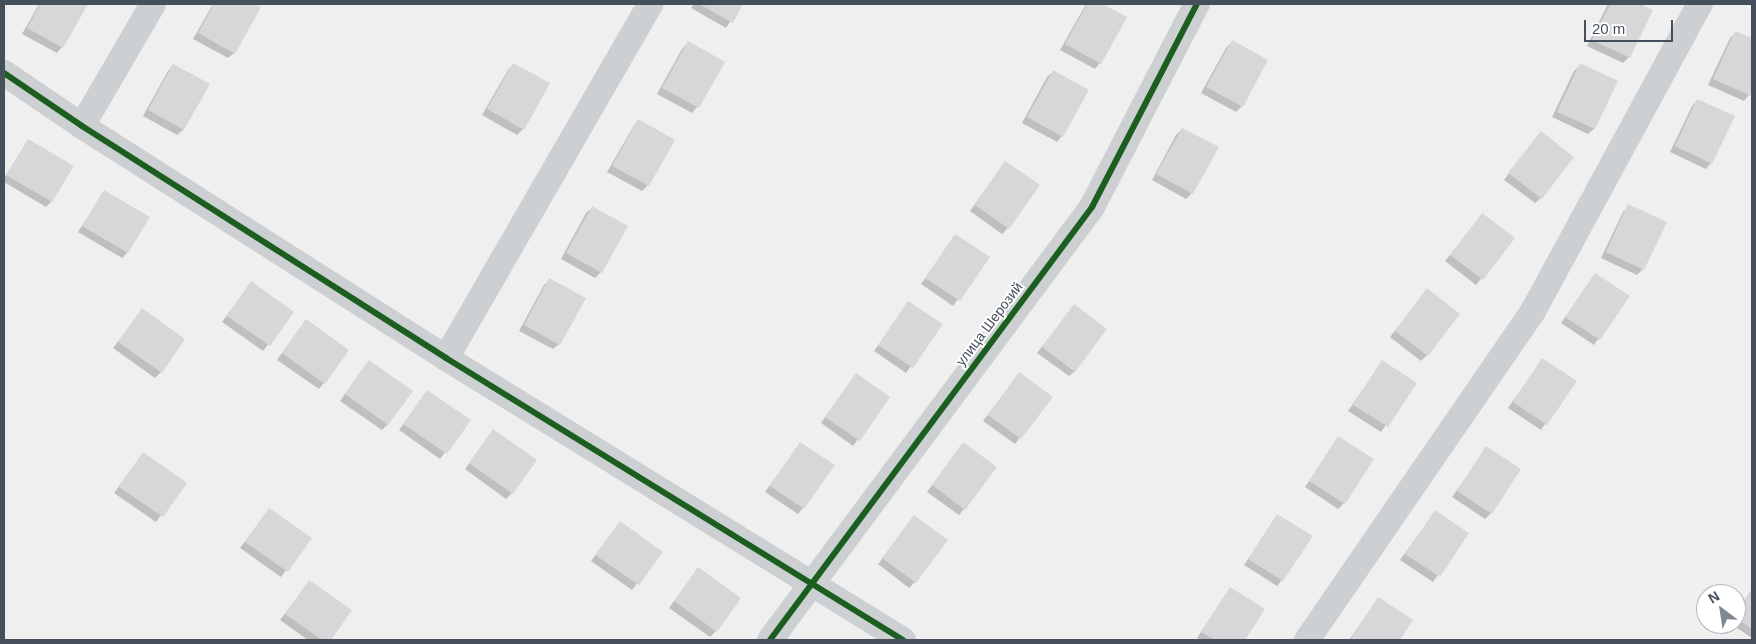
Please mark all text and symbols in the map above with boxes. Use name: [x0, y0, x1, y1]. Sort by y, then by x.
scale bar: [1586, 10, 1675, 42]
text: 20 m: [1592, 20, 1625, 37]
street label: улица Шерозий: [952, 279, 1026, 369]
north arrow: [1696, 584, 1746, 634]
text: N: [1705, 588, 1722, 606]

